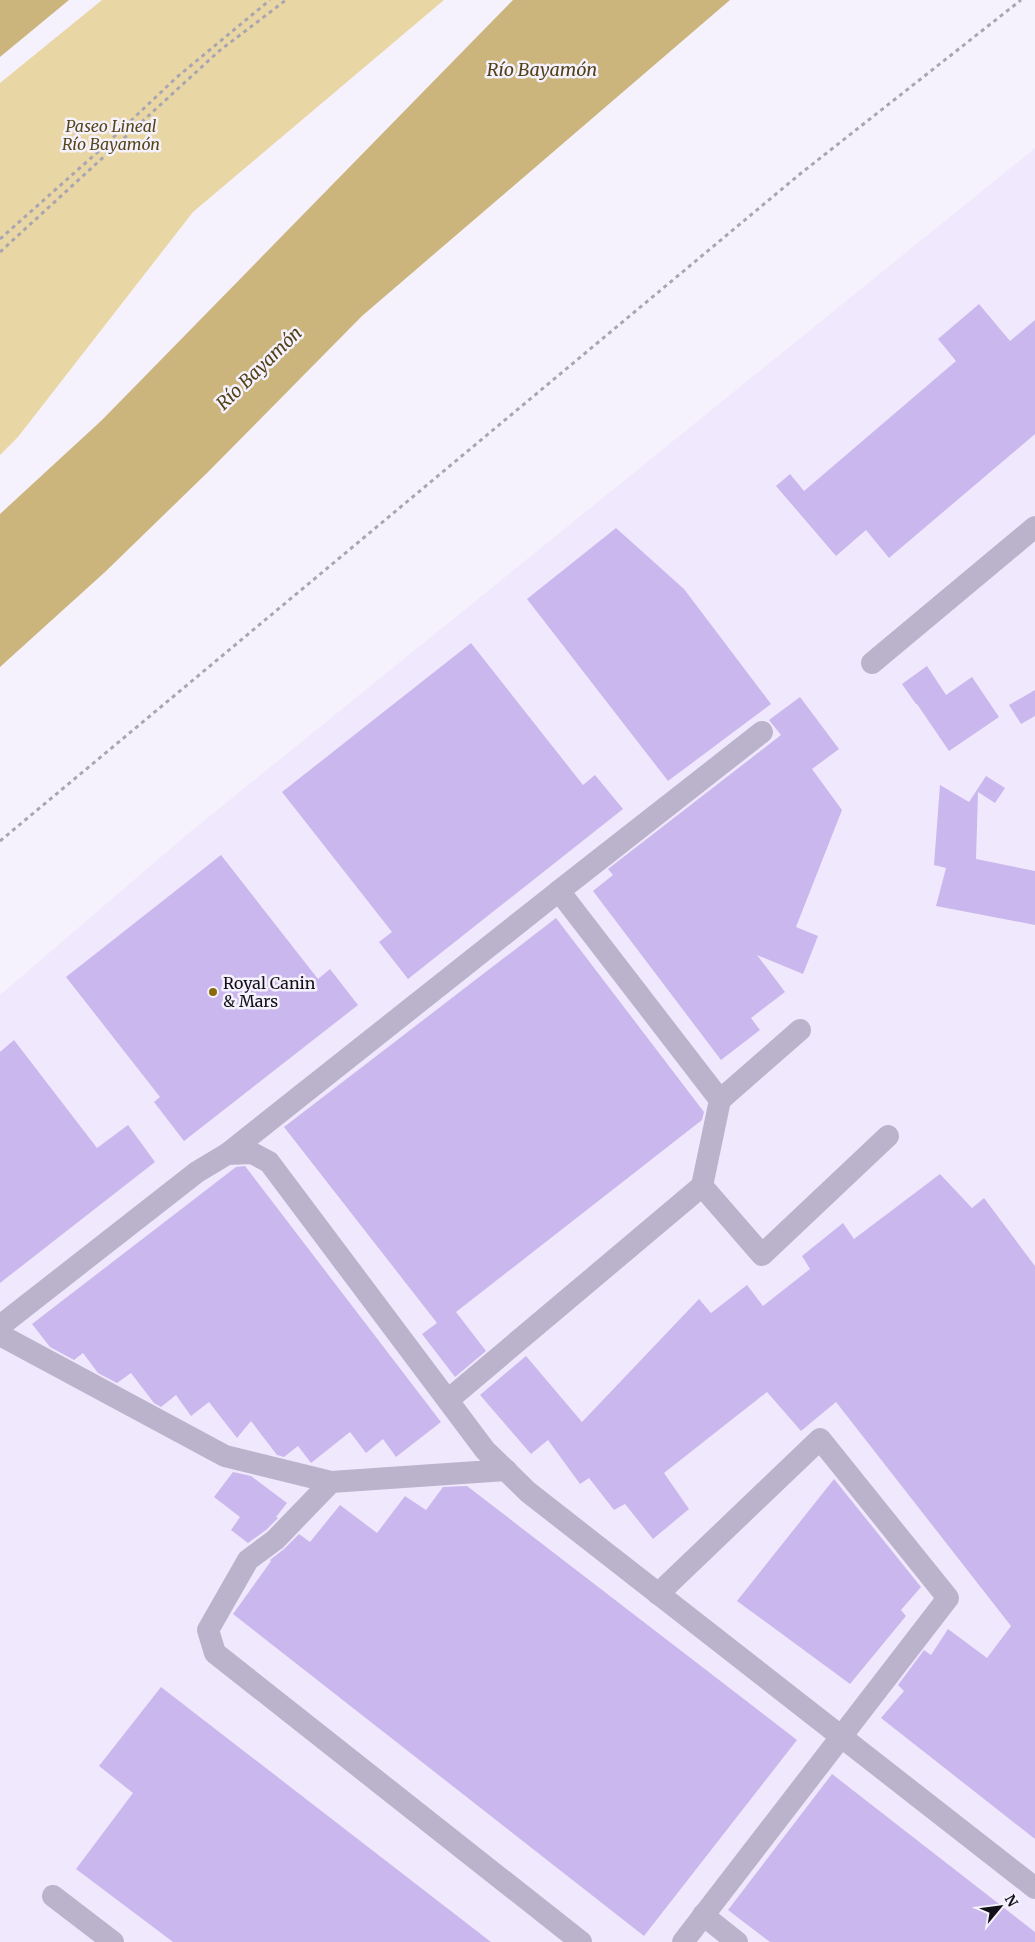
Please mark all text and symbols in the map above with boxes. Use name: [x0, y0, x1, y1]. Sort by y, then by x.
water label: Río Bayamón: [487, 58, 597, 81]
park label: Paseo Lineal Río Bayamón: [62, 116, 160, 154]
water label: Río Bayamón: [211, 321, 307, 415]
place label: Royal Canin & Mars: [223, 973, 316, 1011]
marker: Royal Canin & Mars: [207, 986, 219, 998]
north arrow: [975, 1882, 1025, 1932]
text: N: [1001, 1891, 1022, 1910]

